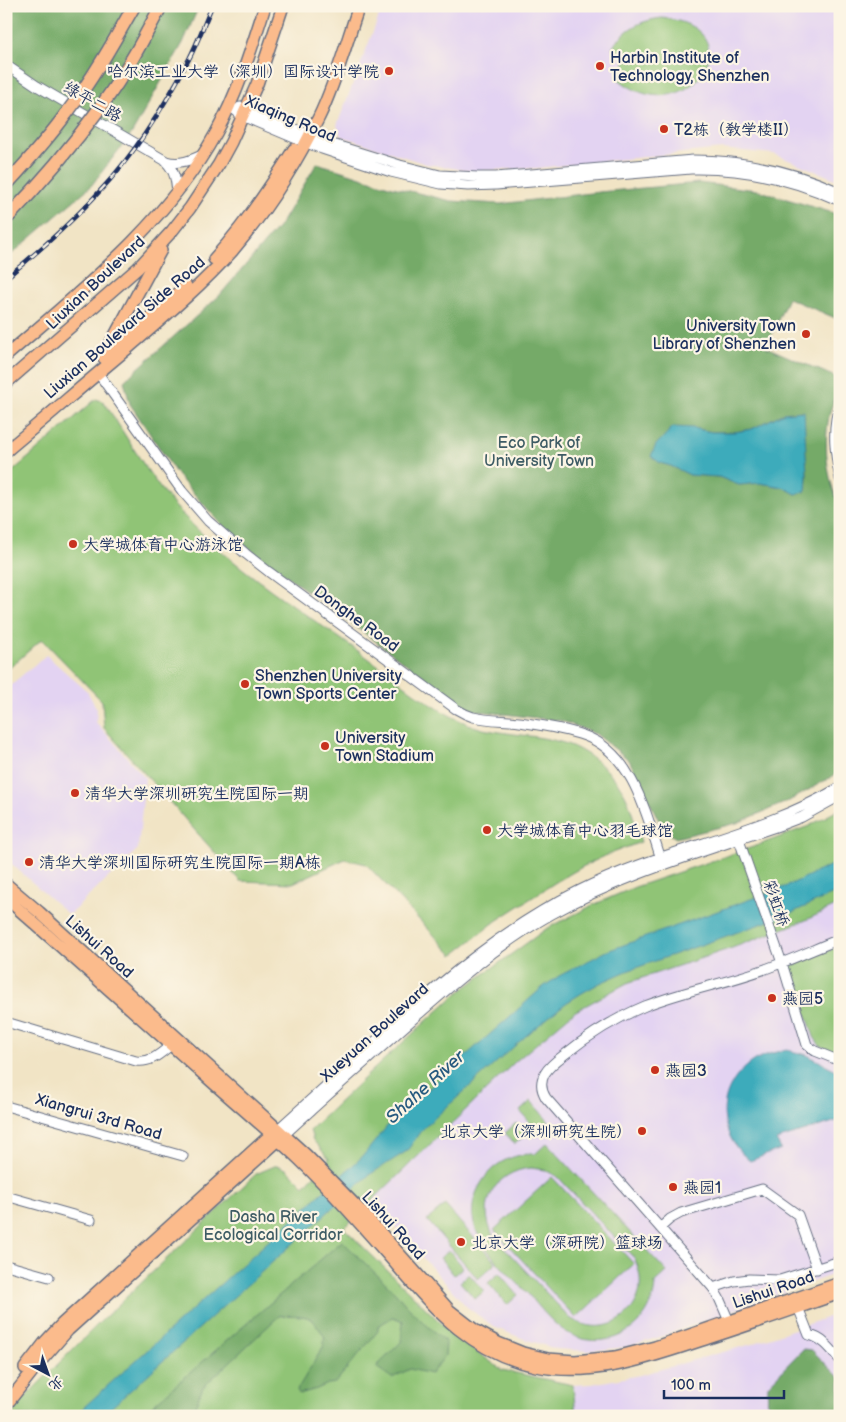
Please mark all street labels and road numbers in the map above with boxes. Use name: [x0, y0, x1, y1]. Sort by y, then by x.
street label: 绿平二路: [60, 78, 125, 127]
street label: Xiaqing Road: [241, 91, 338, 147]
street label: Liuxian Boulevard: [43, 232, 149, 334]
street label: Liuxian Boulevard Side Road: [40, 253, 209, 403]
street label: Donghe Road: [310, 582, 402, 656]
street label: 彩虹桥: [759, 878, 792, 929]
street label: Lishui Road: [61, 912, 137, 983]
street label: Xueyuan Boulevard: [316, 980, 433, 1087]
street label: Xiangrui 3rd Road: [32, 1090, 164, 1145]
street label: Lishui Road: [357, 1188, 428, 1264]
street label: Lishui Road: [730, 1268, 817, 1313]

